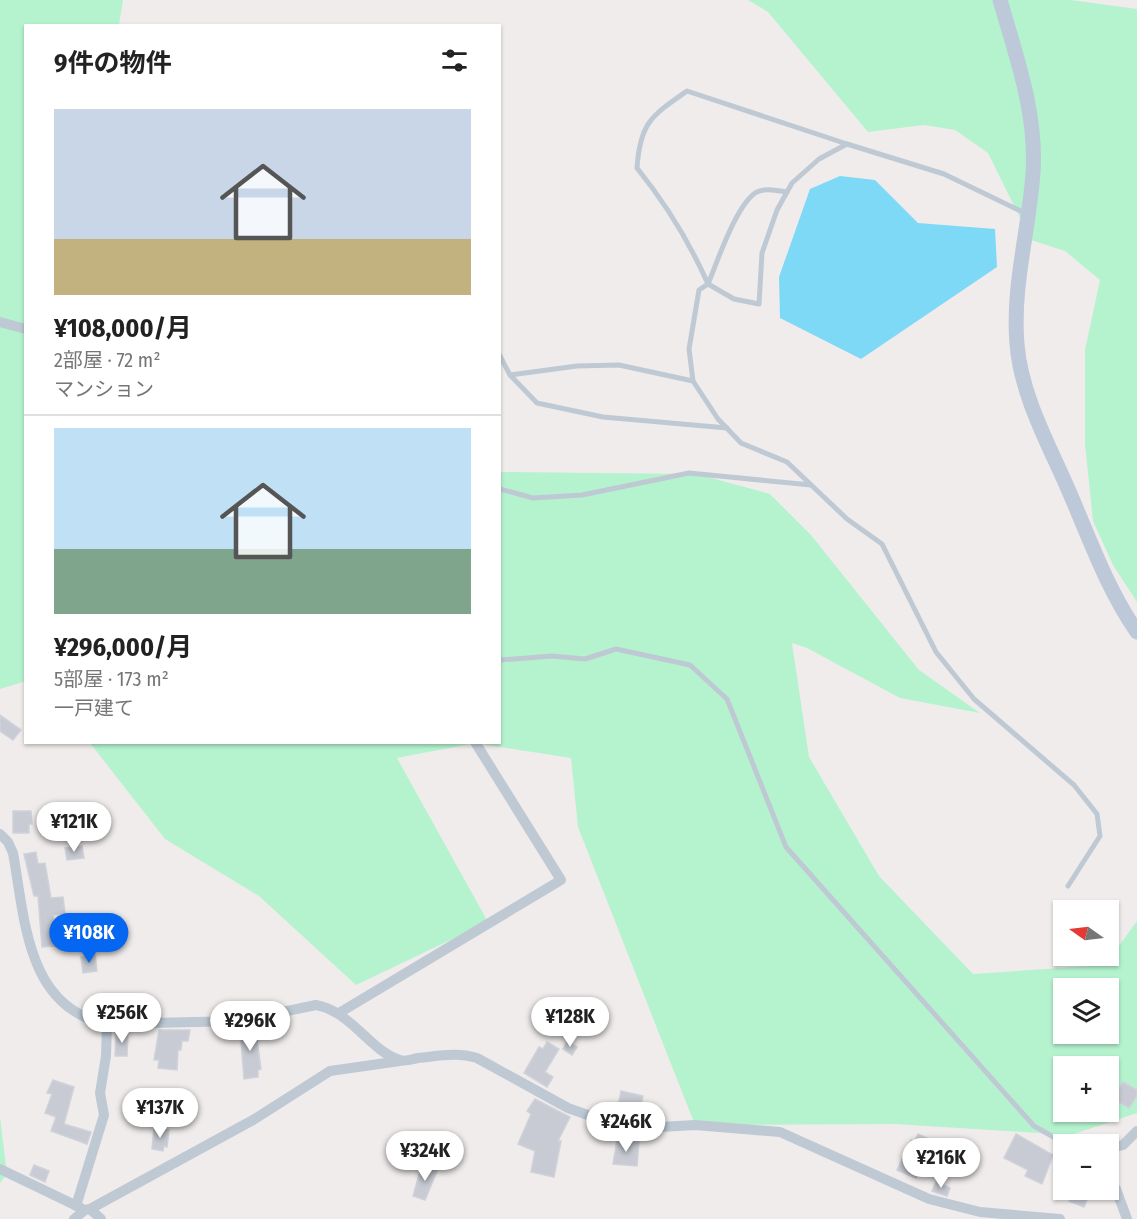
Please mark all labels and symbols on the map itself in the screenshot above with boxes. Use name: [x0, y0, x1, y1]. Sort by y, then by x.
pin: ¥121K: [32, 802, 116, 853]
north arrow: [1053, 900, 1119, 966]
pin: ¥108K: [47, 913, 131, 964]
pin: ¥256K: [80, 993, 164, 1044]
pin: ¥128K: [528, 997, 612, 1048]
pin: ¥296K: [208, 1001, 292, 1052]
pin: ¥137K: [118, 1088, 202, 1139]
pin: ¥246K: [584, 1102, 668, 1153]
pin: ¥324K: [383, 1131, 467, 1182]
pin: ¥216K: [899, 1138, 983, 1189]

